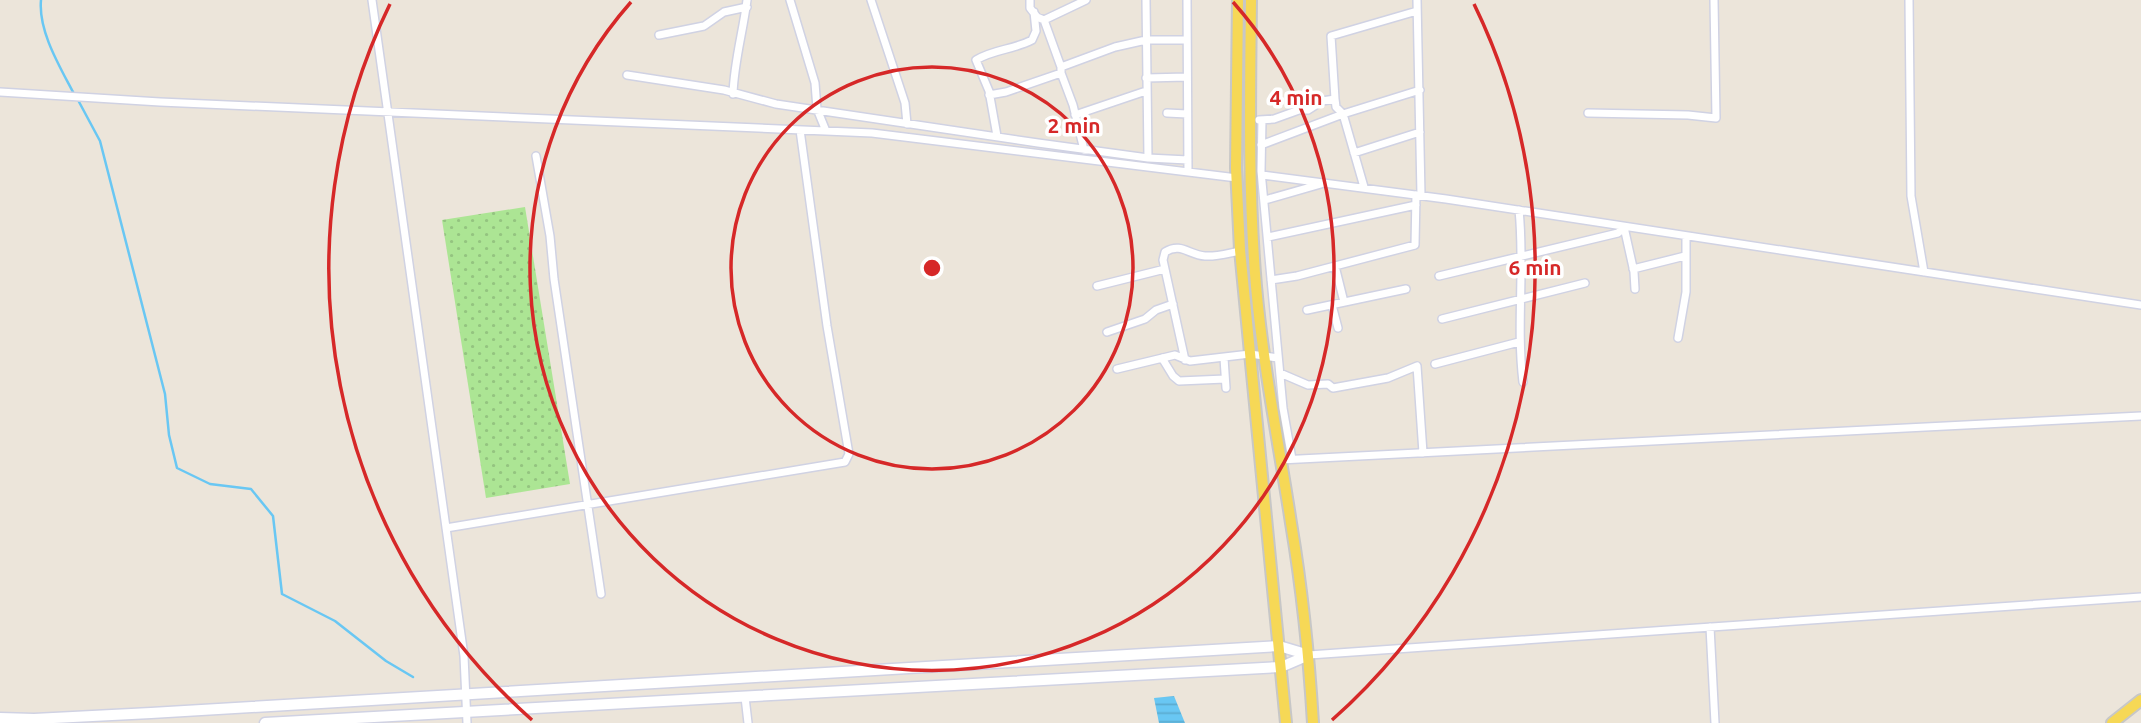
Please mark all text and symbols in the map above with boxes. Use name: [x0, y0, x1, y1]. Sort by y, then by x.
text: 4 min: [1269, 85, 1323, 109]
text: 2 min: [1047, 113, 1101, 137]
text: 6 min: [1508, 255, 1562, 279]
centre of rings: [920, 256, 944, 280]

